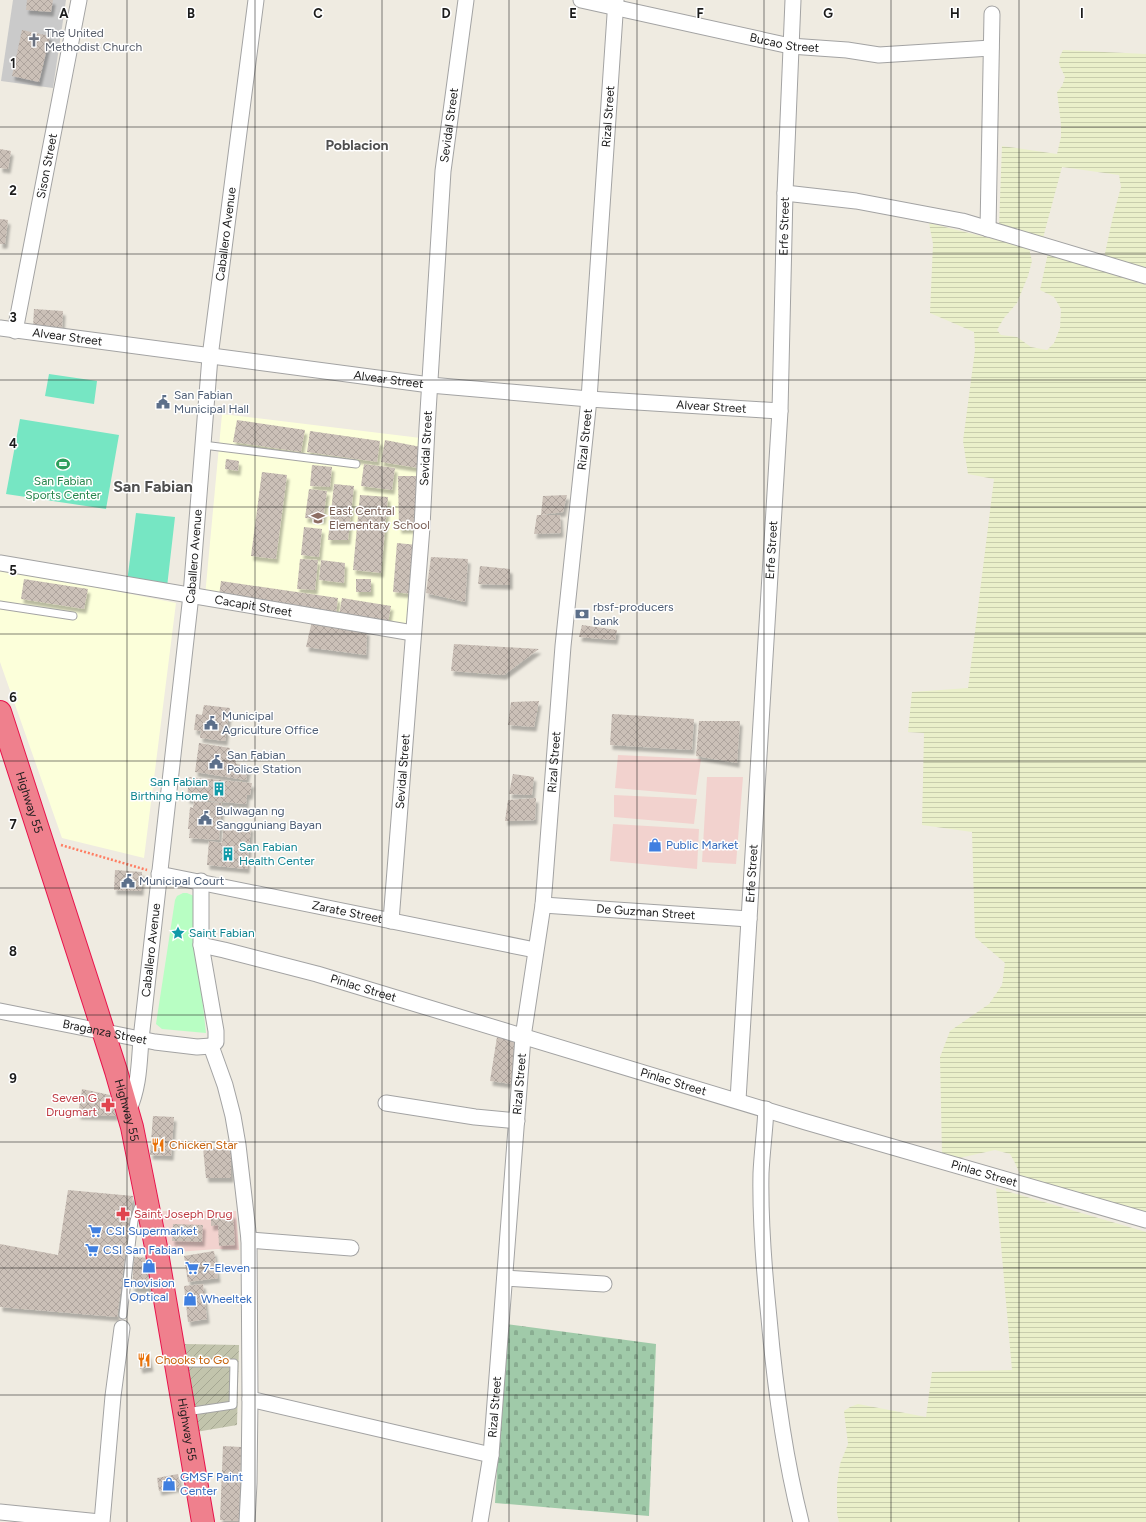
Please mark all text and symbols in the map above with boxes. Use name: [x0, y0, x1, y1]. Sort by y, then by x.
text: A: [59, 6, 69, 21]
text: B: [187, 6, 195, 21]
text: C: [313, 6, 323, 21]
text: D: [441, 6, 451, 21]
text: E: [569, 6, 577, 21]
text: F: [696, 6, 704, 21]
text: G: [823, 6, 833, 21]
text: H: [950, 6, 960, 21]
text: I: [1080, 6, 1084, 21]
place label: The United Methodist Church: [45, 26, 142, 54]
street label: Bucao Street: [748, 30, 820, 55]
church icon: The United Methodist Church: [26, 32, 42, 48]
text: 1: [10, 56, 16, 71]
street label: Rizal Street: [599, 85, 617, 148]
street label: Sevidal Street: [437, 87, 461, 163]
street label: Sison Street: [34, 132, 60, 200]
district label: Poblacion: [325, 137, 389, 154]
text: 2: [9, 183, 17, 198]
street label: Caballero Avenue: [213, 186, 239, 282]
street label: Erfe Street: [777, 196, 792, 256]
text: 3: [9, 310, 17, 325]
street label: Alvear Street: [32, 325, 104, 349]
street label: Alvear Street: [353, 368, 425, 391]
place label: San Fabian Municipal Hall: [174, 388, 249, 416]
public building icon: San Fabian Municipal Hall: [155, 394, 171, 410]
street label: Alvear Street: [676, 398, 747, 416]
street label: Rizal Street: [575, 408, 595, 471]
street label: Sevidal Street: [417, 410, 435, 486]
text: 4: [9, 436, 17, 451]
sports icon: San Fabian Sports Center: [55, 456, 71, 472]
place label: San Fabian Sports Center: [25, 474, 101, 502]
district label: San Fabian: [113, 477, 193, 496]
place label: East Central Elementary School: [329, 504, 430, 532]
street label: Caballero Avenue: [183, 508, 205, 604]
school or university icon: East Central Elementary School: [310, 510, 326, 526]
street label: Erfe Street: [763, 520, 780, 580]
text: 5: [9, 563, 17, 578]
street label: Cacapit Street: [214, 592, 294, 619]
place label: rbsf-producers bank: [593, 600, 674, 628]
bank icon: rbsf-producers bank: [574, 606, 590, 622]
text: 6: [9, 690, 17, 705]
place label: Municipal Agriculture Office: [222, 709, 319, 737]
public building icon: Municipal Agriculture Office: [203, 715, 219, 731]
street label: Rizal Street: [545, 730, 563, 793]
street label: Sevidal Street: [393, 733, 413, 810]
place label: San Fabian Police Station: [227, 748, 301, 776]
public building icon: San Fabian Police Station: [208, 754, 224, 770]
street label: Highway 55: [13, 770, 46, 835]
place label: San Fabian Birthing Home: [130, 775, 208, 803]
building icon: San Fabian Birthing Home: [211, 781, 227, 797]
place label: Bulwagan ng Sangguniang Bayan: [216, 804, 322, 832]
public building icon: Bulwagan ng Sangguniang Bayan: [197, 810, 213, 826]
text: 7: [9, 817, 17, 832]
shop icon: Public Market: [647, 837, 663, 853]
place label: Public Market: [666, 838, 739, 852]
place label: San Fabian Health Center: [239, 840, 315, 868]
street label: Erfe Street: [743, 843, 761, 903]
building icon: San Fabian Health Center: [220, 846, 236, 862]
public building icon: Municipal Court: [120, 873, 136, 889]
place label: Municipal Court: [139, 874, 225, 888]
street label: Zarate Street: [311, 898, 384, 926]
street label: Caballero Avenue: [139, 902, 163, 998]
street label: De Guzman Street: [596, 902, 696, 922]
place icon: Saint Fabian: [170, 925, 186, 941]
place label: Saint Fabian: [189, 926, 255, 940]
text: 8: [9, 944, 17, 959]
street label: Pinlac Street: [329, 971, 399, 1005]
street label: Braganza Street: [61, 1017, 149, 1047]
street label: Rizal Street: [510, 1052, 529, 1115]
street label: Pinlac Street: [639, 1065, 709, 1099]
text: 9: [9, 1071, 17, 1086]
street label: Highway 55: [112, 1078, 142, 1143]
place label: Seven G Drugmart: [46, 1091, 97, 1119]
pharmacy icon: Seven G Drugmart: [100, 1097, 116, 1113]
restaurant icon: Chicken Star: [150, 1137, 166, 1153]
place label: Chicken Star: [169, 1138, 238, 1152]
street label: Pinlac Street: [949, 1157, 1019, 1190]
pharmacy icon: Saint Joseph Drug: [115, 1206, 131, 1222]
place label: Saint Joseph Drug: [134, 1207, 233, 1221]
supermarket icon: CSI Supermarket: [87, 1223, 103, 1239]
place label: CSI Supermarket: [106, 1224, 198, 1238]
supermarket icon: CSI San Fabian: [84, 1242, 100, 1258]
place label: CSI San Fabian: [103, 1243, 184, 1257]
shop icon: Enovision Optical: [141, 1258, 157, 1274]
supermarket icon: 7-Eleven: [184, 1260, 200, 1276]
place label: 7-Eleven: [203, 1261, 250, 1275]
place label: Enovision Optical: [123, 1276, 175, 1304]
shop icon: Wheeltek: [182, 1291, 198, 1307]
place label: Wheeltek: [201, 1292, 252, 1306]
restaurant icon: Chooks to Go: [136, 1352, 152, 1368]
place label: Chooks to Go: [155, 1353, 229, 1367]
street label: Rizal Street: [485, 1375, 504, 1438]
street label: Highway 55: [175, 1397, 199, 1462]
place label: GMSF Paint Center: [180, 1470, 244, 1498]
shop icon: GMSF Paint Center: [161, 1476, 177, 1492]

